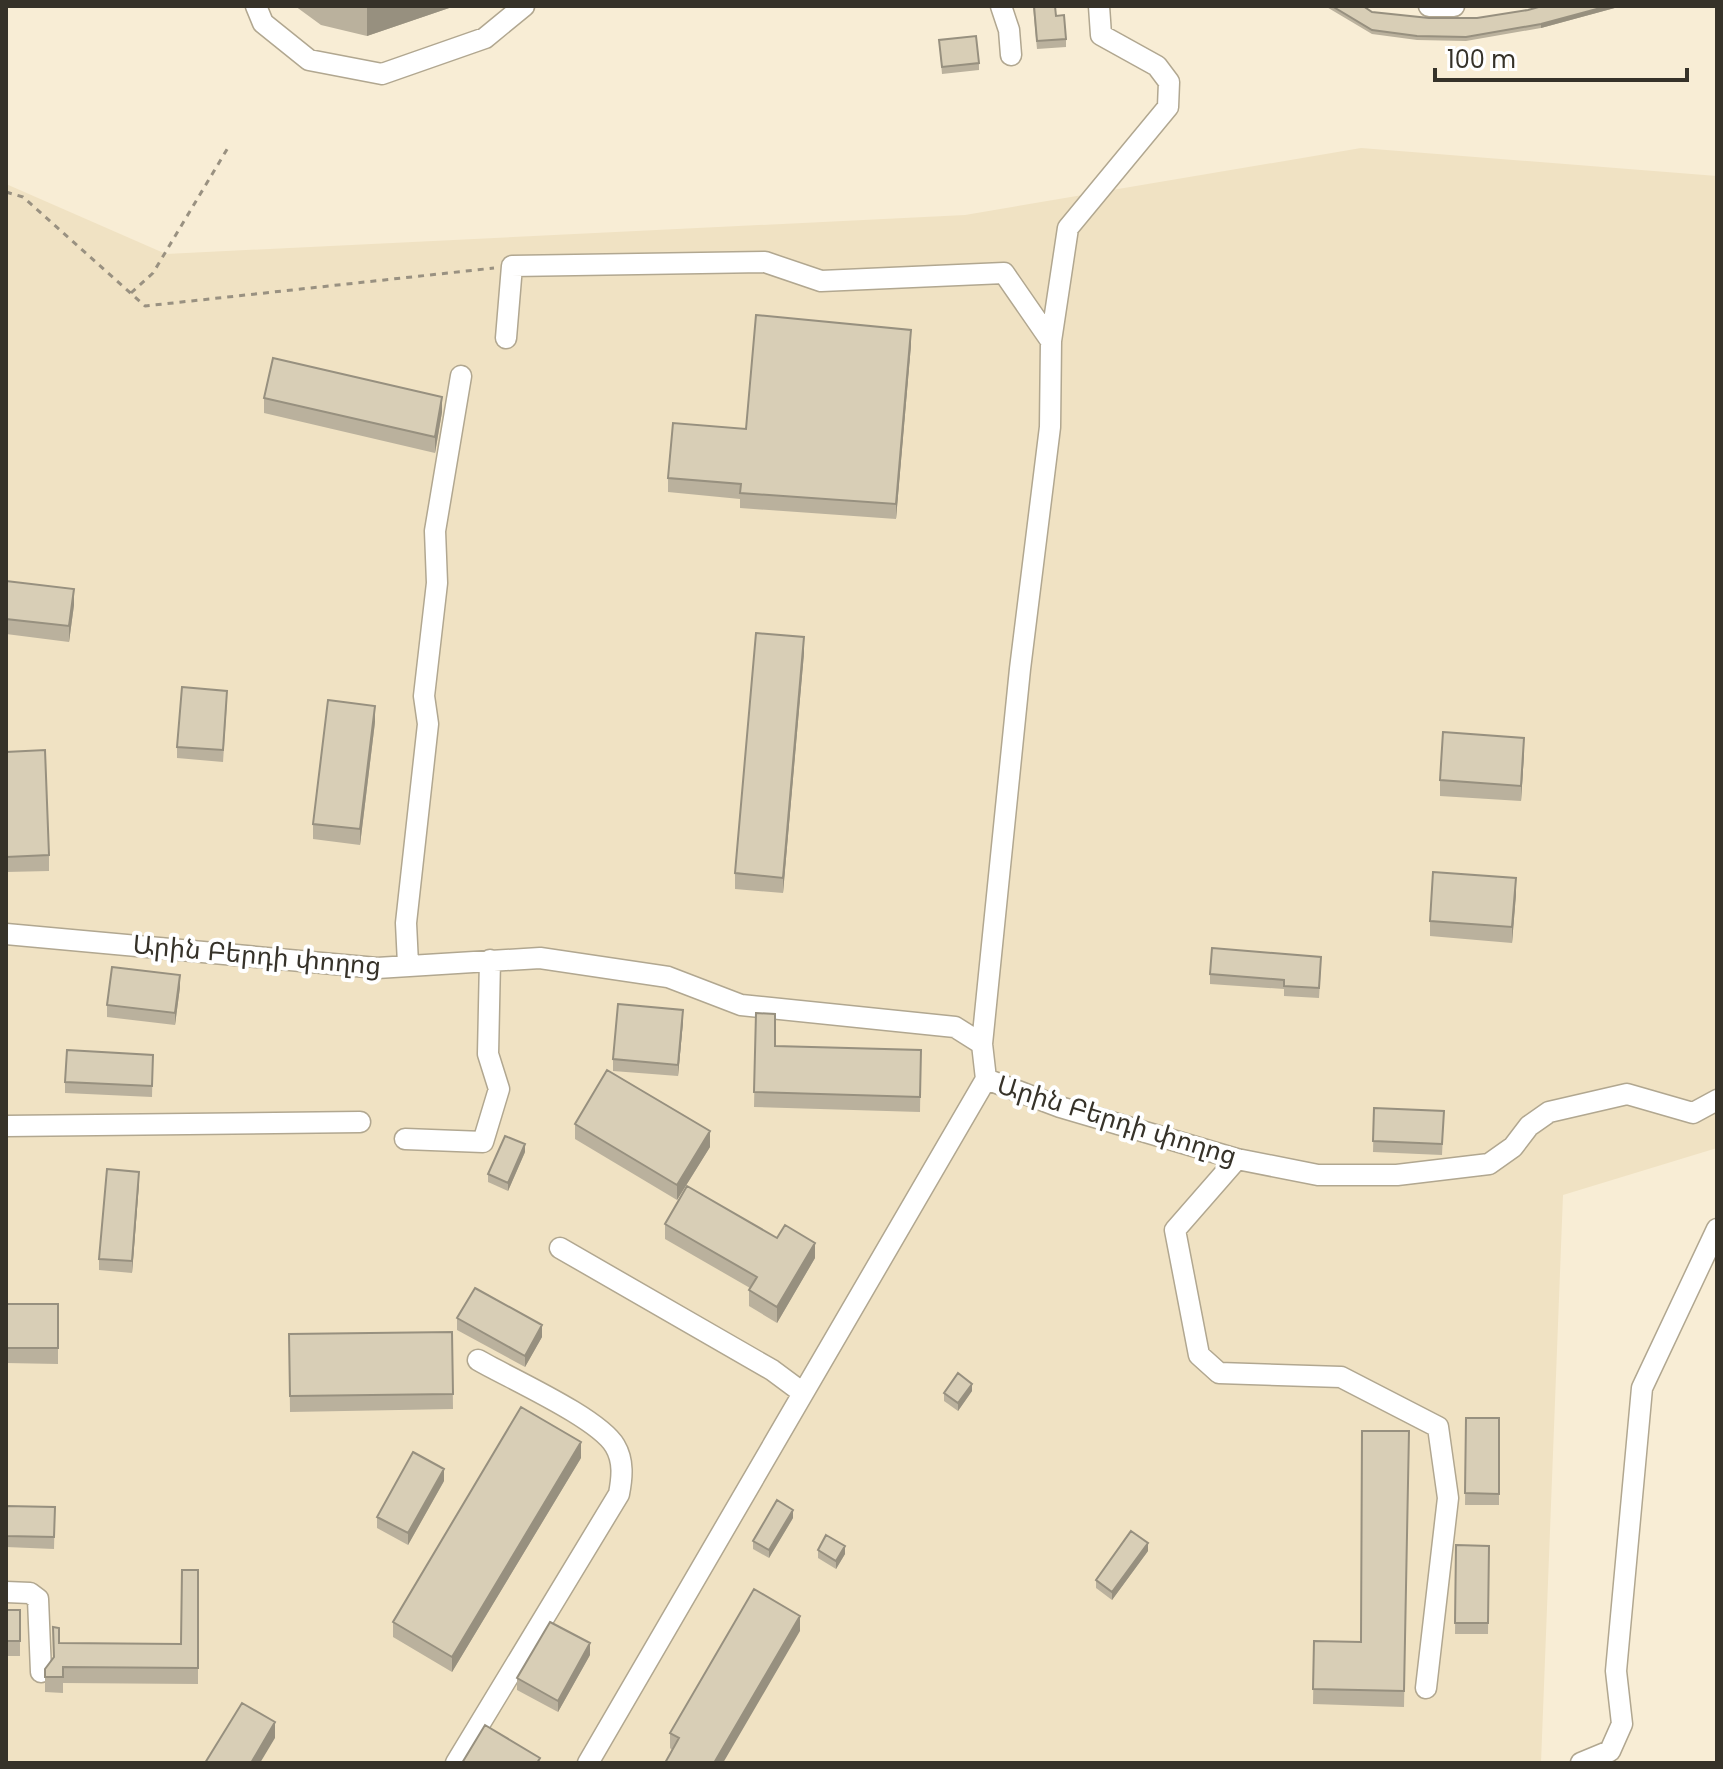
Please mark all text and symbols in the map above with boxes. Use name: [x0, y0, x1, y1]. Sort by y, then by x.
scale bar: [1435, 32, 1687, 82]
text: 100 m: [1447, 43, 1516, 76]
street label: Արին Բերդի փողոց: [131, 926, 383, 984]
street label: Արին Բերդի փողոց: [993, 1066, 1241, 1174]

